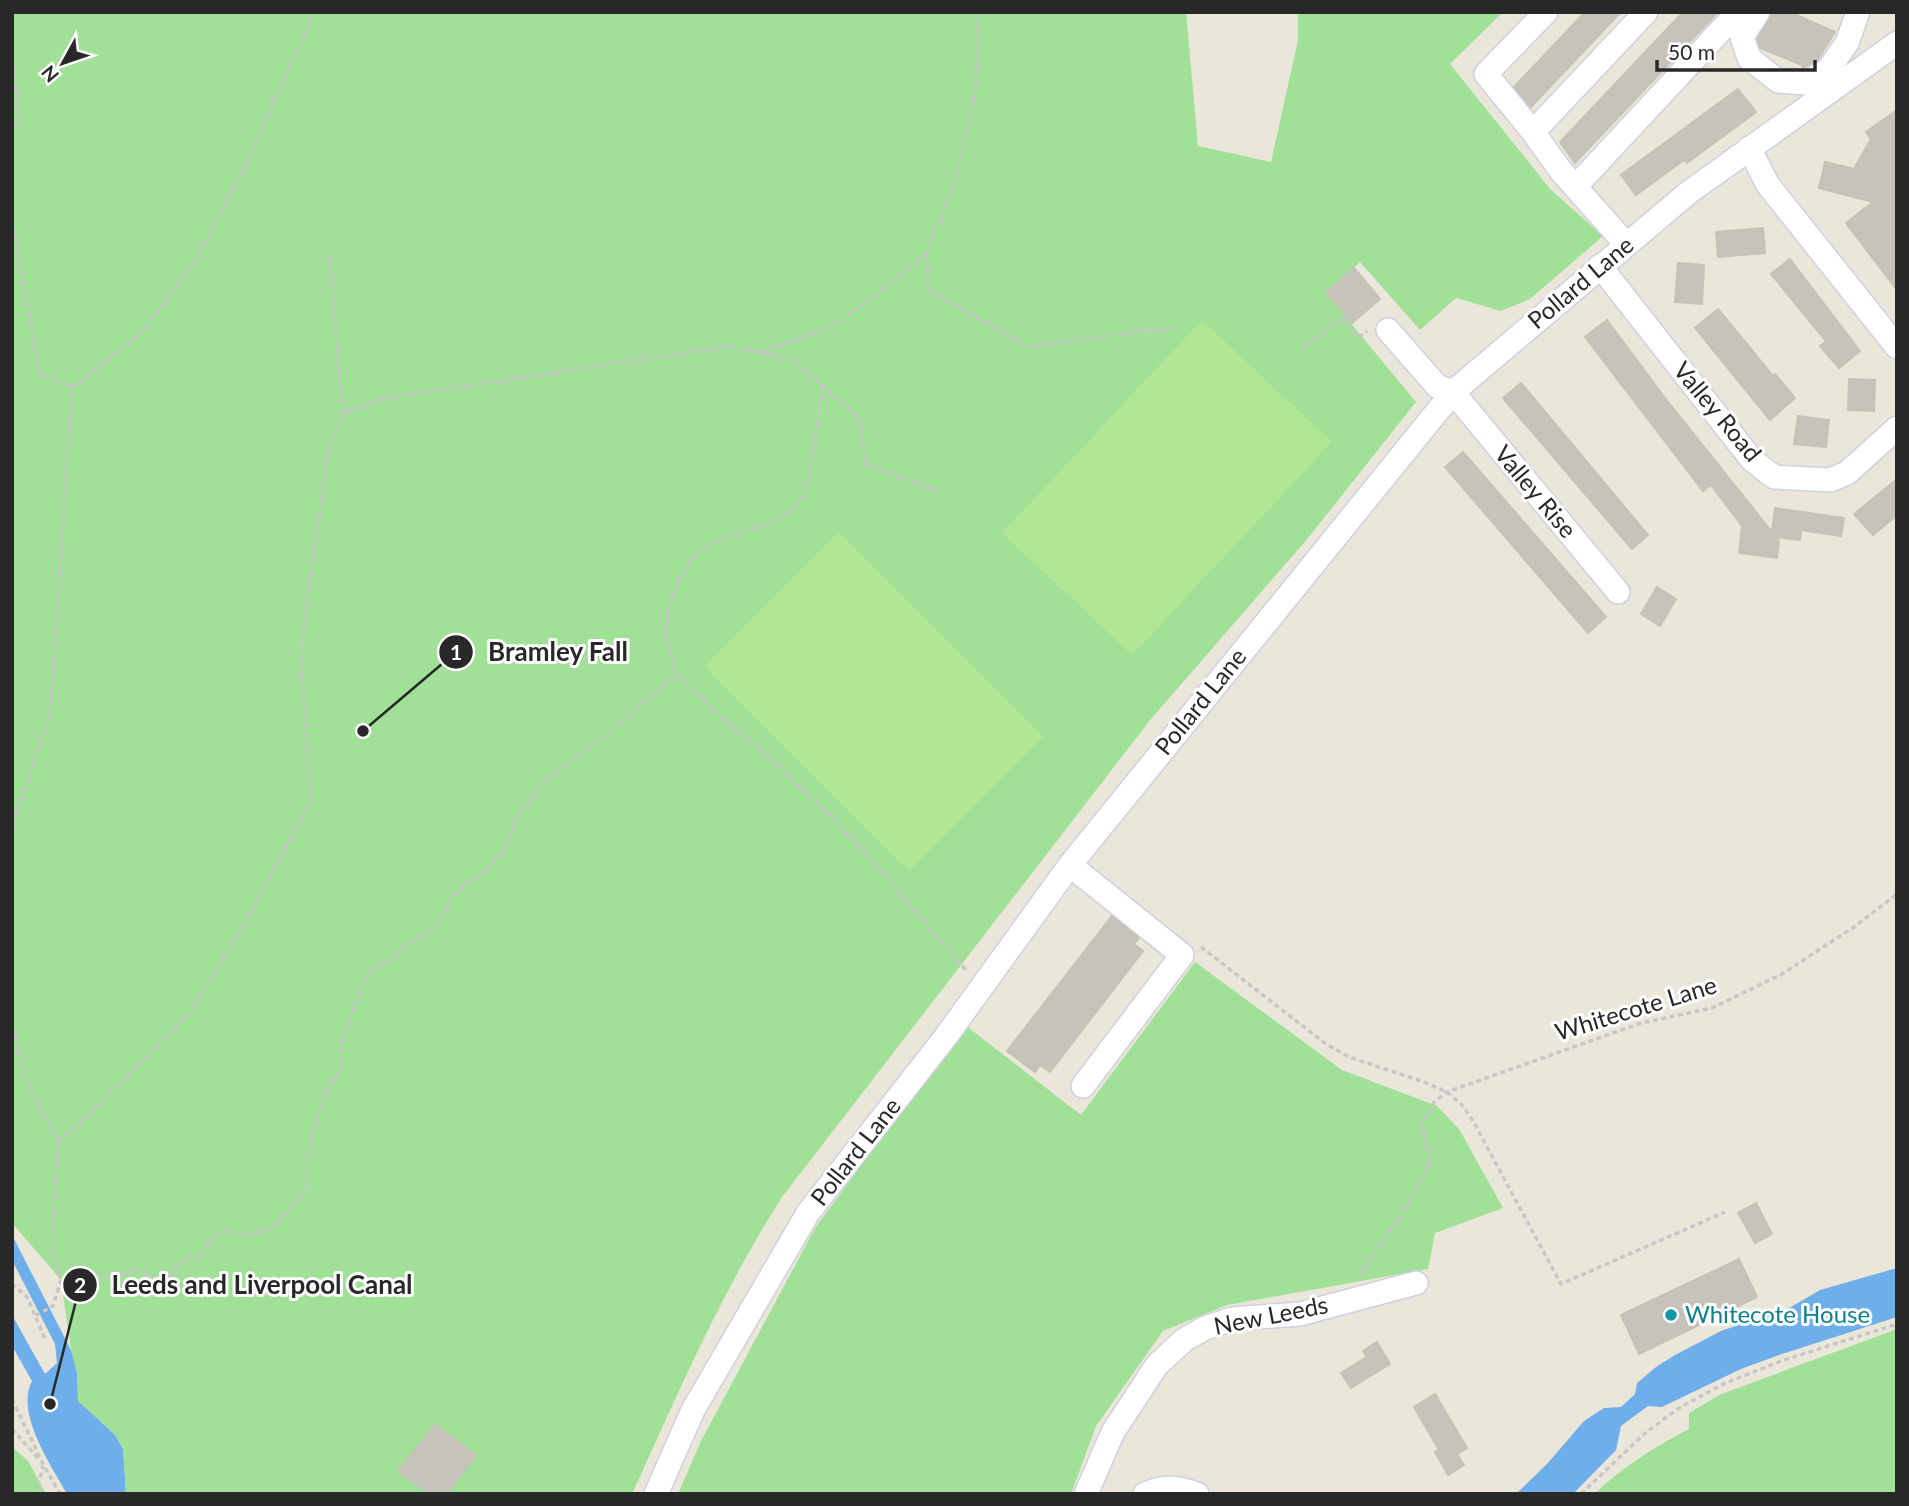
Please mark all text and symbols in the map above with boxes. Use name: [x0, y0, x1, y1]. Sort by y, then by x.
north arrow: [28, 28, 98, 98]
scale bar: [1657, 28, 1814, 72]
text: 50 m: [1668, 39, 1715, 64]
text: N: [36, 61, 63, 87]
street label: Pollard Lane: [1521, 229, 1639, 334]
street label: Valley Road: [1668, 355, 1768, 467]
street label: Valley Rise: [1489, 439, 1583, 543]
callout: Bramley Fall: [439, 629, 642, 676]
text: Bramley Fall: [488, 635, 628, 667]
text: 1: [450, 639, 462, 664]
street label: Pollard Lane: [1148, 642, 1252, 760]
street label: Whitecote Lane: [1551, 969, 1720, 1046]
street label: Pollard Lane: [804, 1091, 906, 1211]
callout: Leeds and Liverpool Canal: [63, 1262, 427, 1309]
text: Leeds and Liverpool Canal: [111, 1268, 413, 1300]
text: 2: [74, 1272, 86, 1297]
street label: New Leeds: [1211, 1289, 1330, 1340]
place label: Whitecote House: [1685, 1299, 1870, 1328]
marker: Whitecote House: [1663, 1307, 1679, 1323]

